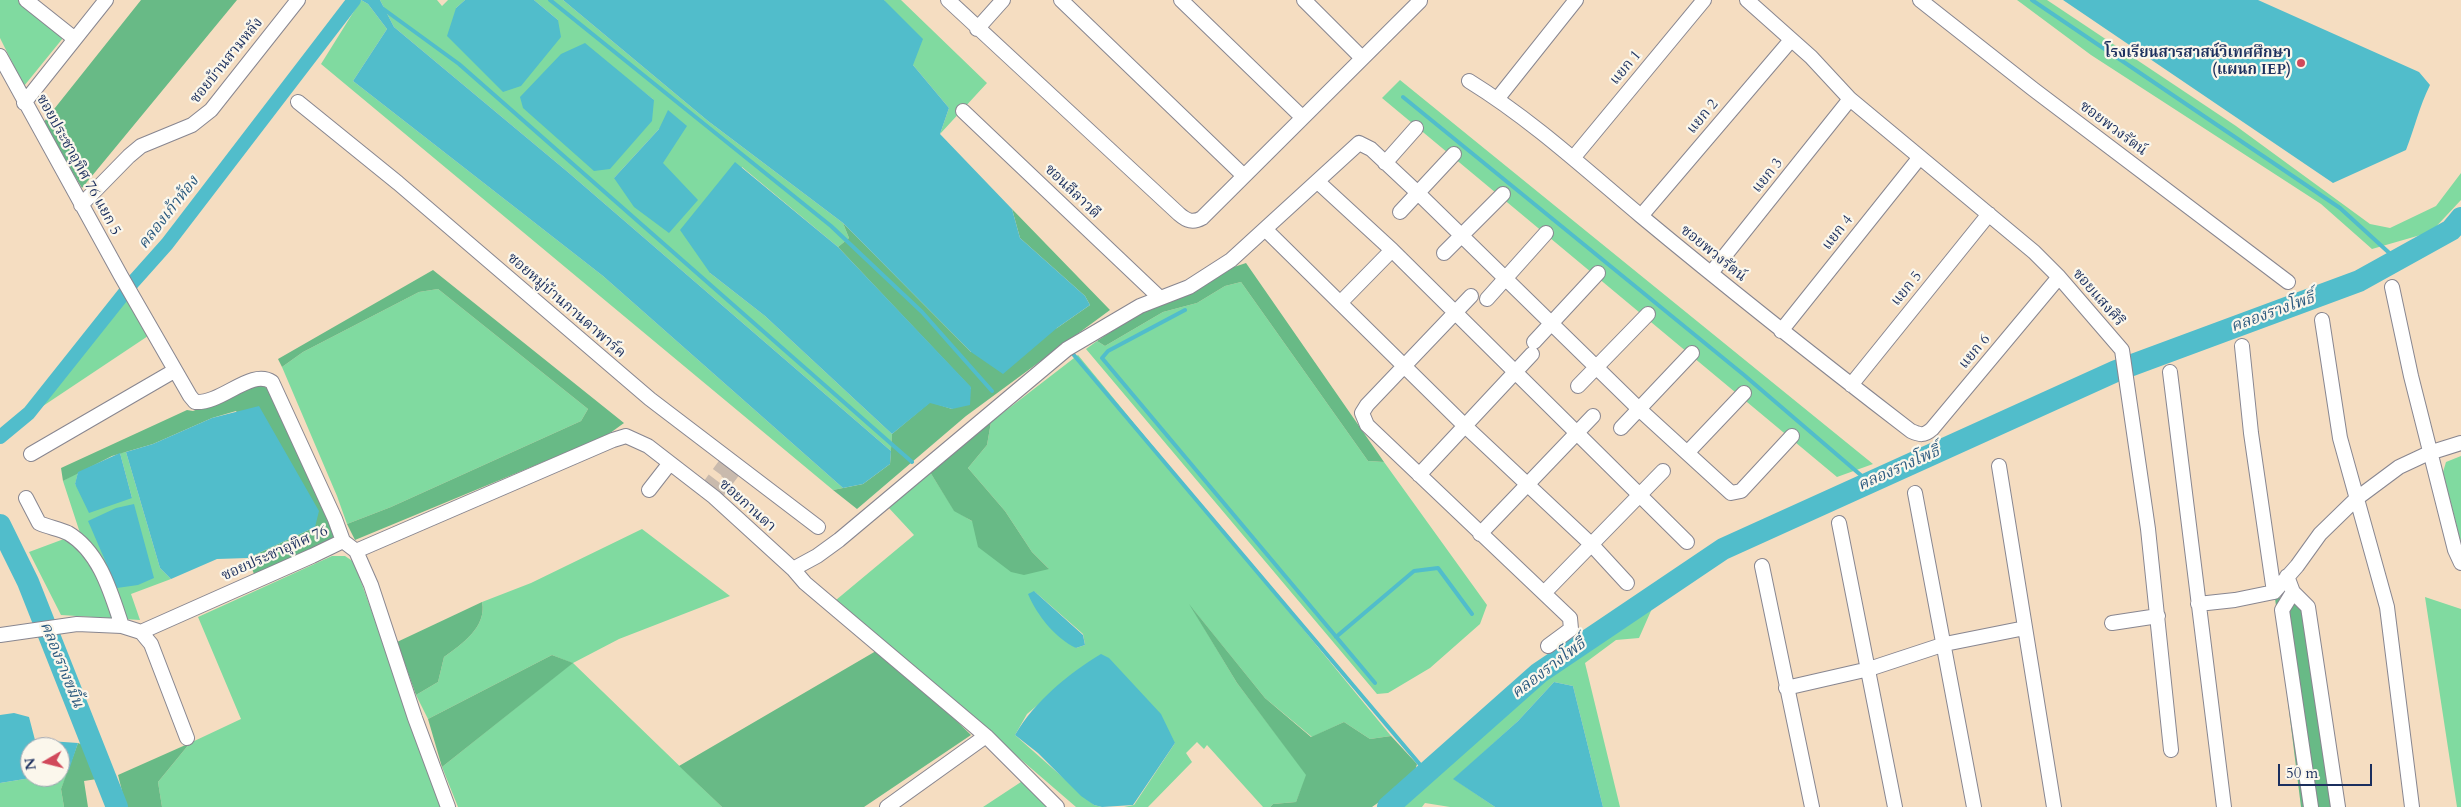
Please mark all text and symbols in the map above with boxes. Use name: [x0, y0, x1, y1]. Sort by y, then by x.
street label: ซอยบ้านสามหลัง: [187, 14, 267, 108]
place label: โรงเรียนสารสาสน์วิเทศศึกษา (แผนก IEP): [2105, 45, 2291, 80]
street label: แยก 1: [1606, 47, 1646, 89]
marker: โรงเรียนสารสาสน์วิเทศศึกษา (แผนก IEP): [2295, 57, 2307, 69]
street label: ซอยประชาอุทิศ 76 แยก 5: [32, 91, 124, 239]
street label: แยก 2: [1683, 96, 1723, 138]
street label: ซอยพวงรัตน์: [2076, 98, 2150, 160]
street label: แยก 3: [1749, 155, 1787, 197]
street label: ซอนลีลาวดี: [1040, 161, 1104, 223]
water label: คลองเก้าห้อง: [135, 173, 203, 253]
street label: แยก 4: [1819, 212, 1857, 254]
street label: ซอยพวงรัตน์: [1676, 222, 1750, 286]
street label: ซอยหมู่บ้านกานดาพาร์ค: [503, 250, 629, 362]
street label: ซอยแสงศิริ: [2068, 265, 2128, 331]
street label: แยก 5: [1888, 268, 1926, 310]
water label: คลองรางโพธิ์: [2229, 289, 2317, 337]
street label: แยก 6: [1955, 331, 1995, 373]
water label: คลองรางโพธิ์: [1855, 442, 1943, 496]
street label: ซอยกานดา: [715, 476, 779, 536]
street label: ซอยประชาอุทิศ 76: [219, 522, 331, 586]
water label: คลองรางขมิ้น: [35, 619, 87, 711]
water label: คลองรางโพธิ์: [1508, 635, 1590, 703]
north arrow: [20, 737, 70, 787]
scale bar: [2281, 754, 2375, 786]
text: N: [20, 757, 41, 771]
text: 50 m: [2286, 763, 2318, 783]

